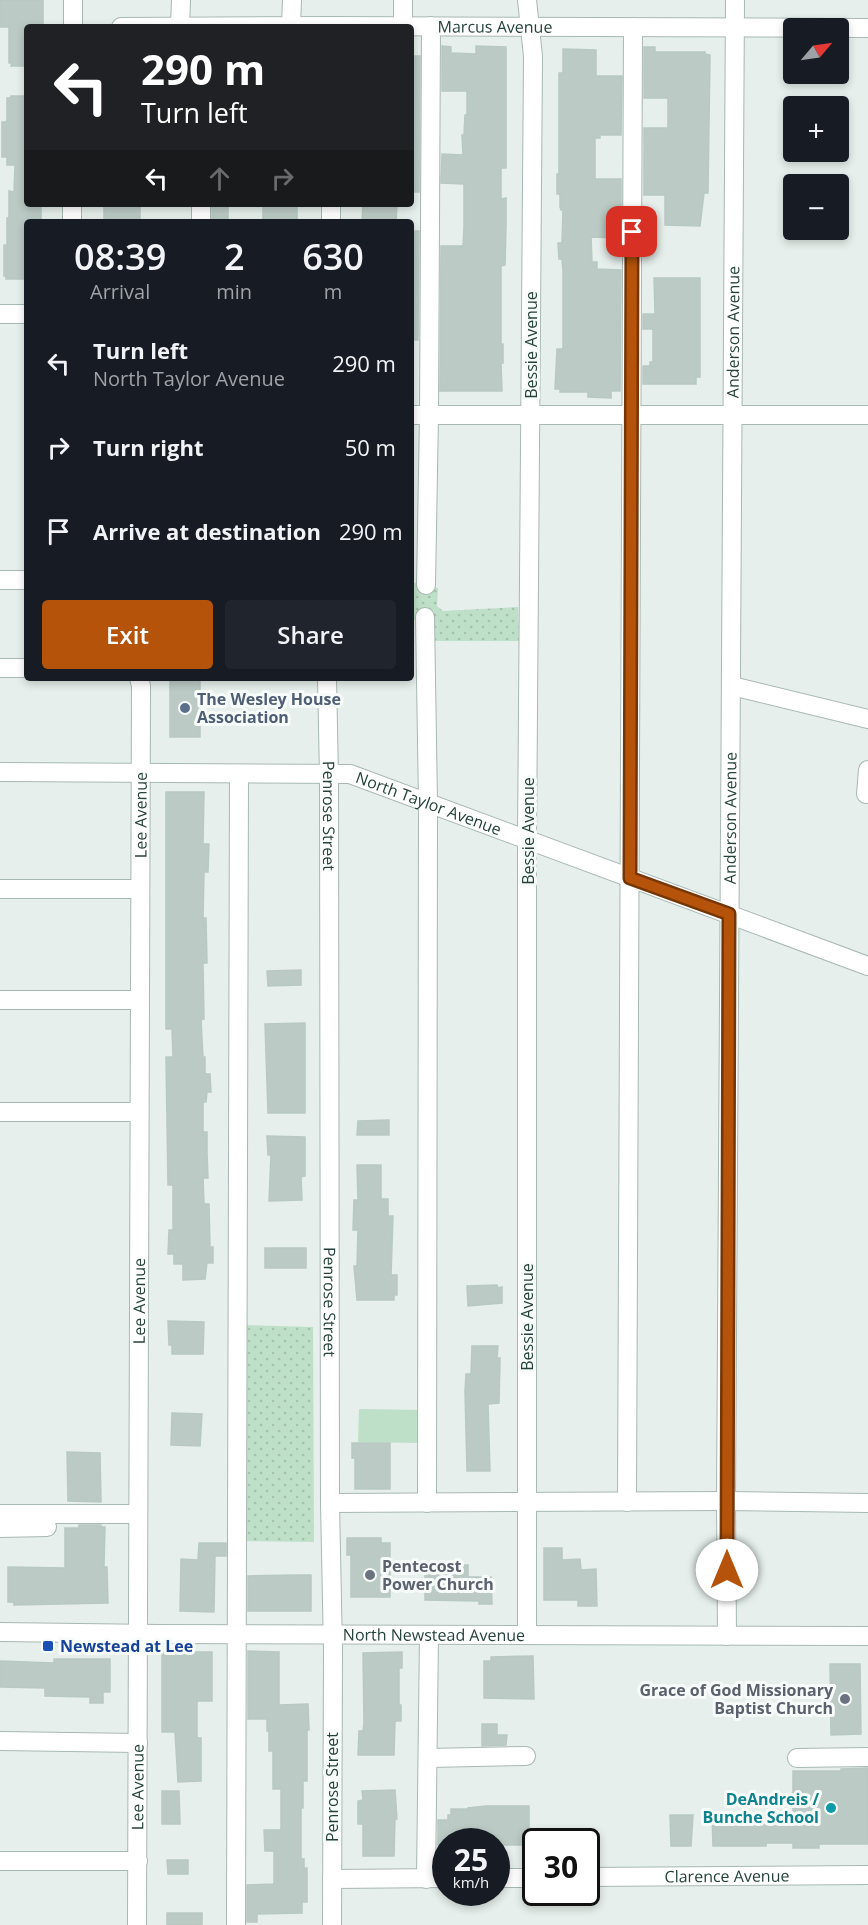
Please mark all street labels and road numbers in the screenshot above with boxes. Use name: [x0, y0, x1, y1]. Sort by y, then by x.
street label: Marcus Avenue: [438, 15, 552, 38]
street label: Anderson Avenue: [722, 266, 744, 398]
street label: Bessie Avenue: [520, 291, 542, 399]
street label: Anderson Avenue: [719, 752, 741, 884]
street label: Penrose Street: [318, 761, 340, 871]
street label: North Taylor Avenue: [353, 766, 505, 840]
street label: Lee Avenue: [129, 772, 152, 858]
street label: Bessie Avenue: [517, 777, 539, 885]
street label: Penrose Street: [319, 1247, 341, 1357]
street label: Lee Avenue: [128, 1258, 150, 1344]
street label: Bessie Avenue: [516, 1263, 538, 1371]
street label: North Newstead Avenue: [343, 1624, 525, 1646]
street label: Penrose Street: [321, 1732, 343, 1842]
street label: Lee Avenue: [126, 1744, 149, 1830]
street label: Clarence Avenue: [664, 1865, 790, 1887]

